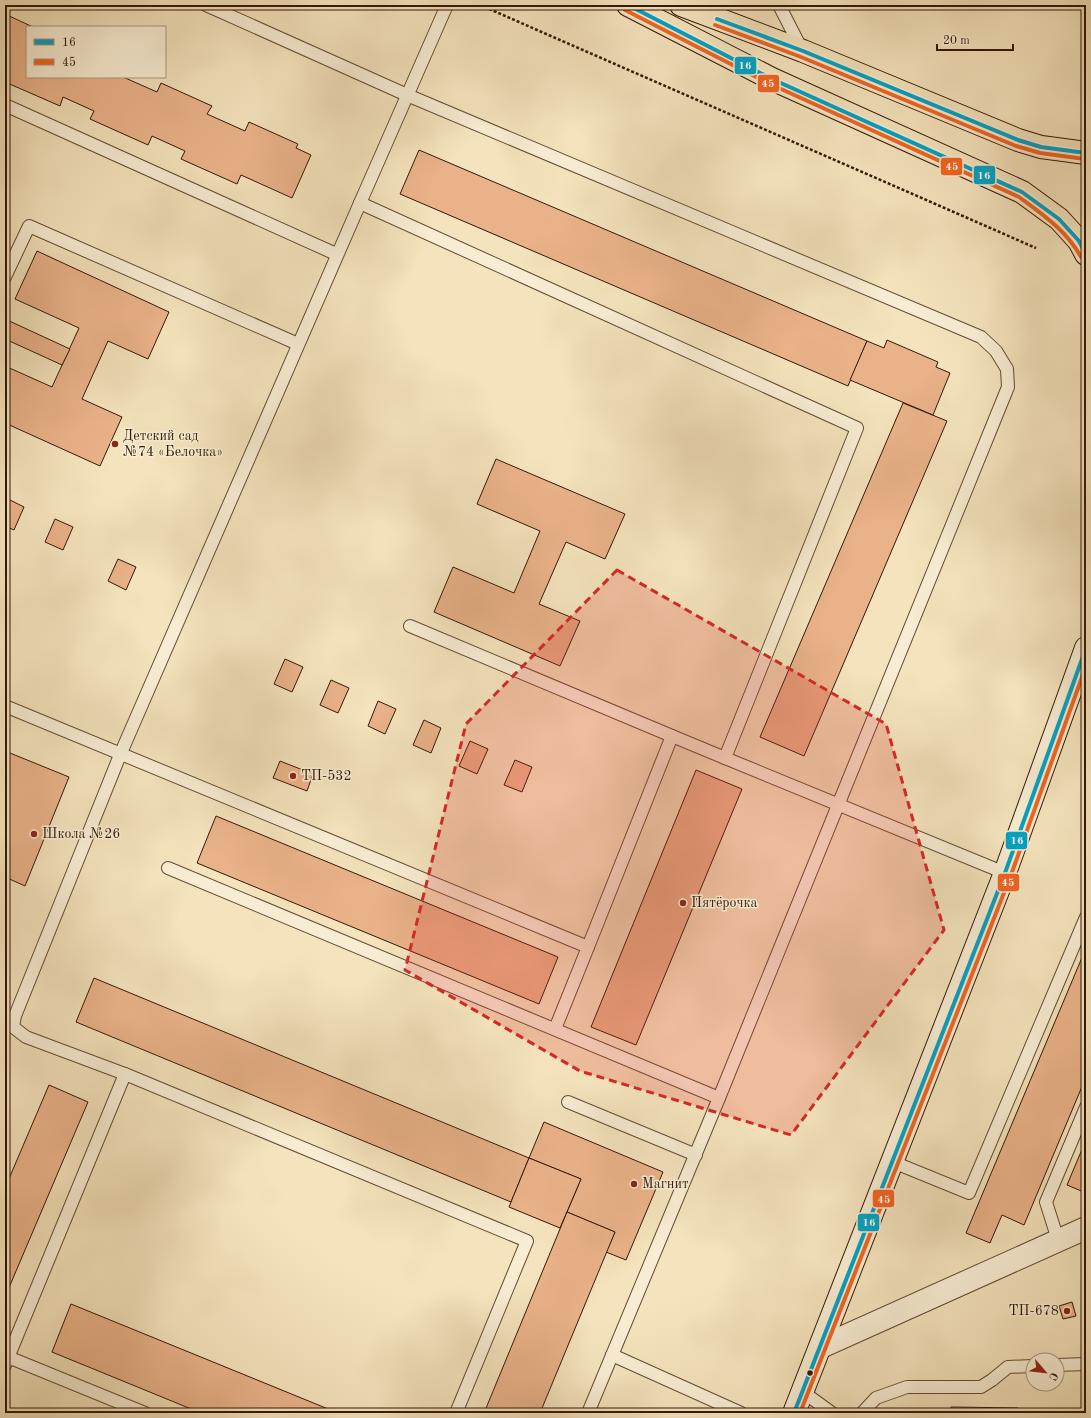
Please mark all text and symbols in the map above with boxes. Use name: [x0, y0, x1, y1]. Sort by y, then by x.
legend: [26, 26, 166, 78]
scale bar: [937, 26, 1013, 52]
text: 20 m: [943, 35, 970, 47]
text: 16: [62, 37, 76, 49]
text: 45: [62, 56, 76, 69]
line badge: 16: [734, 56, 757, 75]
text: 16: [739, 61, 751, 72]
line badge: 45: [757, 74, 780, 93]
text: 45: [762, 79, 774, 90]
line badge: 45: [940, 157, 963, 176]
text: 45: [946, 162, 958, 173]
line badge: 16: [973, 165, 996, 185]
text: 16: [978, 171, 990, 182]
place label: Детский сад №74 «Белочка»: [123, 429, 223, 459]
marker: Детский сад №74 «Белочка»: [110, 439, 120, 449]
place label: ТП-532: [301, 769, 352, 783]
marker: ТП-532: [288, 771, 298, 781]
place label: Школа №26: [42, 827, 120, 841]
marker: Школа №26: [29, 829, 39, 839]
line badge: 16: [1005, 831, 1028, 850]
text: 16: [1011, 836, 1023, 847]
line badge: 45: [997, 873, 1020, 892]
text: 45: [1002, 878, 1014, 889]
place label: Пятёрочка: [691, 896, 758, 910]
marker: Пятёрочка: [678, 898, 688, 908]
place label: Магнит: [642, 1177, 689, 1191]
marker: Магнит: [629, 1179, 639, 1189]
line badge: 45: [872, 1189, 895, 1208]
text: 45: [878, 1195, 890, 1206]
line badge: 16: [857, 1213, 880, 1232]
text: 16: [863, 1218, 875, 1229]
place label: ТП-678: [1008, 1304, 1059, 1318]
marker: ТП-678: [1062, 1306, 1072, 1316]
north arrow: [1025, 1352, 1065, 1392]
unlabelled marker: [805, 1368, 815, 1378]
text: С: [1046, 1370, 1059, 1382]

